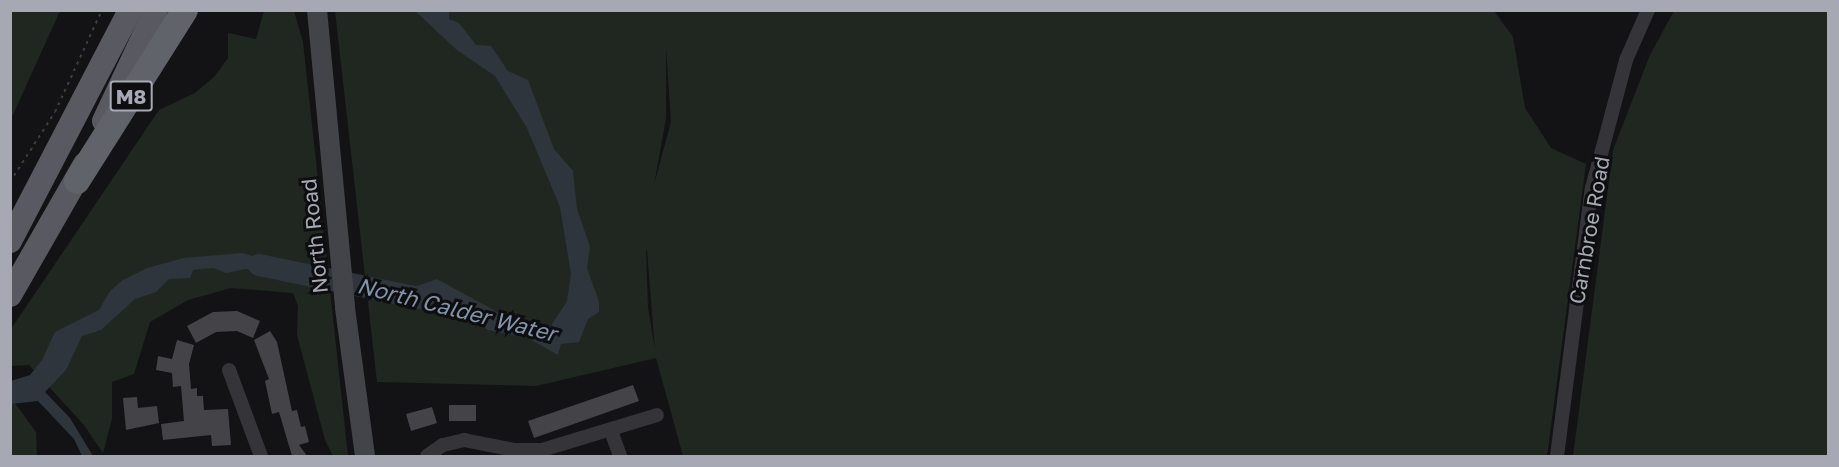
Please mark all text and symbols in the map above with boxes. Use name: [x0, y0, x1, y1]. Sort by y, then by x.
road number: M8: [108, 79, 154, 113]
street label: Carnbroe Road: [1564, 154, 1614, 306]
street label: North Road: [295, 177, 333, 295]
water label: North Calder Water: [355, 272, 559, 346]

